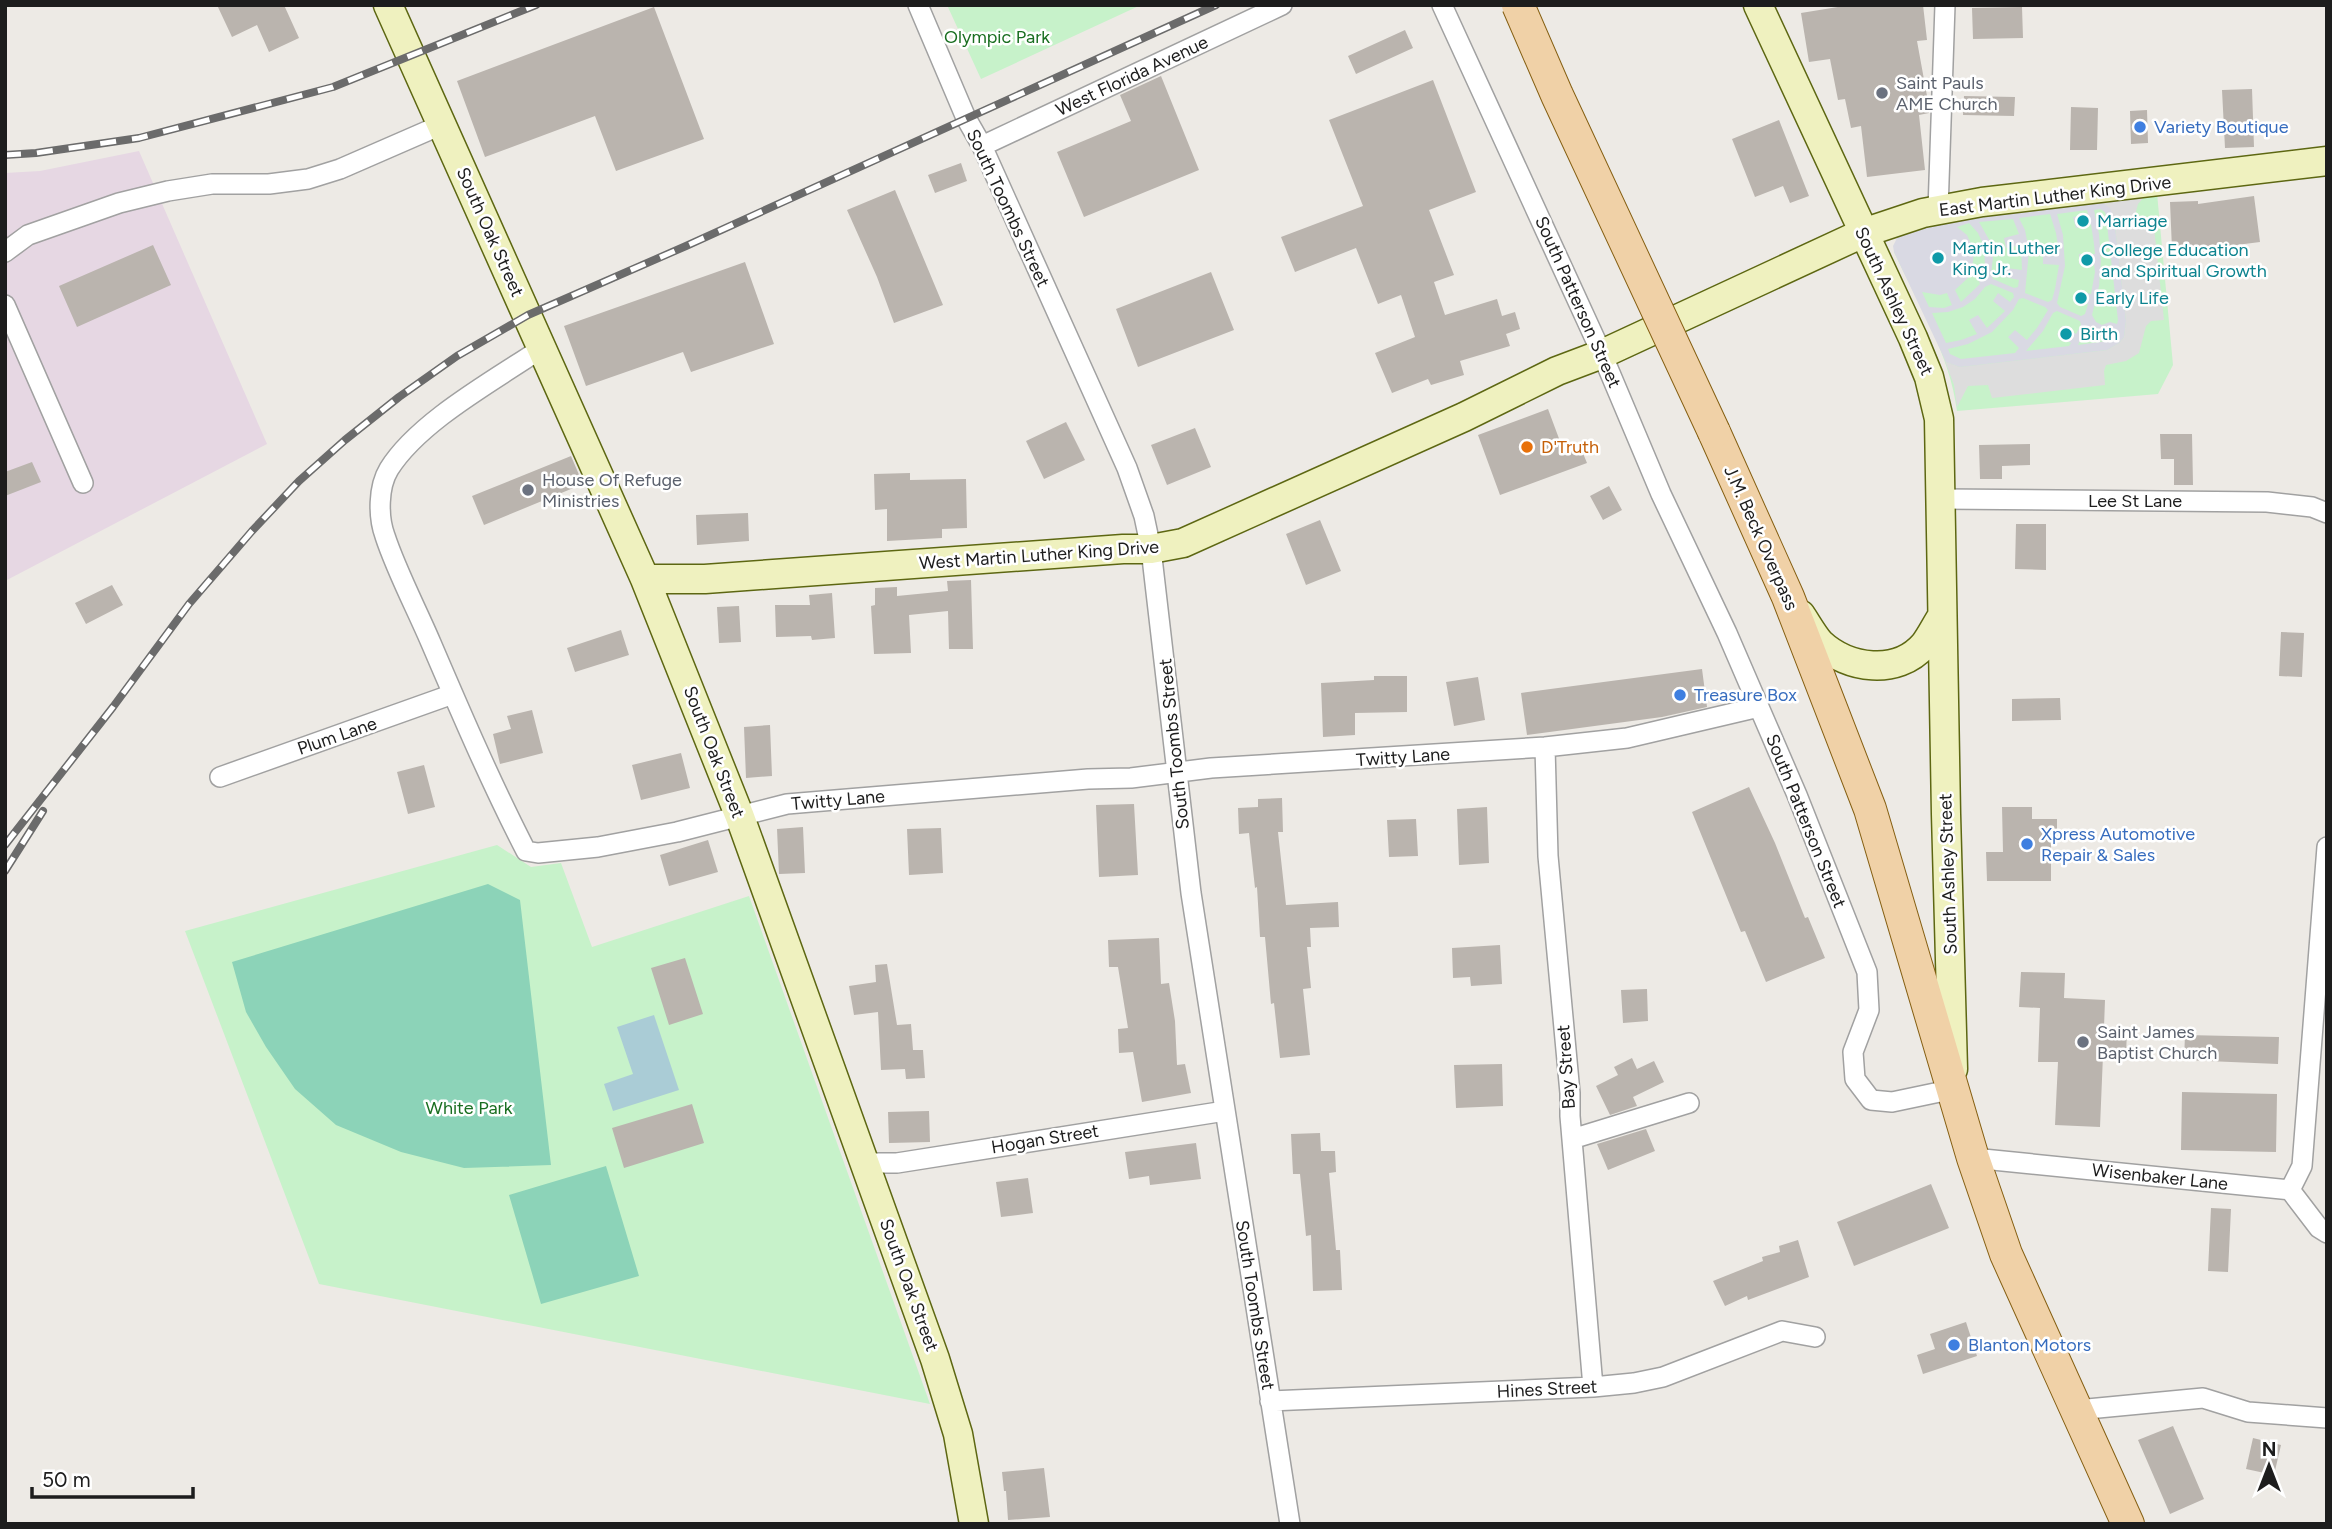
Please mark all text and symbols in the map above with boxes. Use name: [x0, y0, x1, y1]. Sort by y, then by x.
park label: Olympic Park: [944, 26, 1050, 48]
street label: West Florida Avenue: [1052, 31, 1212, 121]
place label: Saint Pauls AME Church: [1896, 72, 1997, 115]
marker: Saint Pauls AME Church: [1874, 85, 1890, 101]
place label: Variety Boutique: [2154, 116, 2289, 138]
marker: Variety Boutique: [2132, 119, 2148, 135]
street label: South Toombs Street: [962, 126, 1054, 291]
street label: South Oak Street: [452, 164, 529, 300]
street label: East Martin Luther King Drive: [1938, 171, 2173, 221]
place label: Marriage: [2097, 210, 2167, 232]
street label: South Patterson Street: [1530, 213, 1626, 391]
marker: Marriage: [2075, 213, 2091, 229]
street label: South Ashley Street: [1850, 223, 1938, 379]
place label: Martin Luther King Jr.: [1952, 237, 2060, 280]
place label: College Education and Spiritual Growth: [2101, 239, 2267, 282]
marker: Martin Luther King Jr.: [1930, 250, 1946, 266]
marker: College Education and Spiritual Growth: [2079, 252, 2095, 268]
place label: Early Life: [2095, 287, 2169, 309]
marker: Early Life: [2073, 290, 2089, 306]
place label: Birth: [2080, 323, 2118, 345]
marker: Birth: [2058, 326, 2074, 342]
place label: D'Truth: [1541, 436, 1599, 458]
marker: D'Truth: [1519, 439, 1535, 455]
street label: J.M. Beck Overpass: [1719, 462, 1803, 614]
place label: House Of Refuge Ministries: [542, 469, 682, 512]
marker: House Of Refuge Ministries: [520, 482, 536, 498]
street label: Lee St Lane: [2088, 490, 2182, 512]
street label: West Martin Luther King Drive: [918, 536, 1160, 574]
street label: South Toombs Street: [1154, 657, 1194, 830]
street label: South Oak Street: [679, 683, 749, 821]
place label: Treasure Box: [1694, 684, 1797, 706]
marker: Treasure Box: [1672, 687, 1688, 703]
street label: Plum Lane: [294, 712, 380, 760]
street label: South Patterson Street: [1761, 731, 1851, 911]
street label: Twitty Lane: [1355, 743, 1451, 771]
street label: Twitty Lane: [790, 785, 886, 815]
street label: South Ashley Street: [1934, 793, 1962, 955]
place label: Xpress Automotive Repair & Sales: [2041, 823, 2195, 866]
marker: Xpress Automotive Repair & Sales: [2019, 836, 2035, 852]
place label: Saint James Baptist Church: [2097, 1021, 2217, 1064]
street label: Bay Street: [1552, 1024, 1580, 1110]
marker: Saint James Baptist Church: [2075, 1034, 2091, 1050]
park label: White Park: [426, 1097, 513, 1119]
street label: Hogan Street: [990, 1120, 1101, 1158]
street label: Wisenbaker Lane: [2091, 1159, 2229, 1195]
street label: South Oak Street: [875, 1216, 943, 1355]
street label: South Toombs Street: [1231, 1219, 1279, 1392]
place label: Blanton Motors: [1968, 1334, 2091, 1356]
marker: Blanton Motors: [1946, 1337, 1962, 1353]
street label: Hines Street: [1496, 1375, 1598, 1403]
north arrow: [2234, 1431, 2304, 1501]
text: N: [2262, 1438, 2276, 1461]
scale bar: [32, 1456, 192, 1500]
text: 50 m: [42, 1467, 91, 1492]

